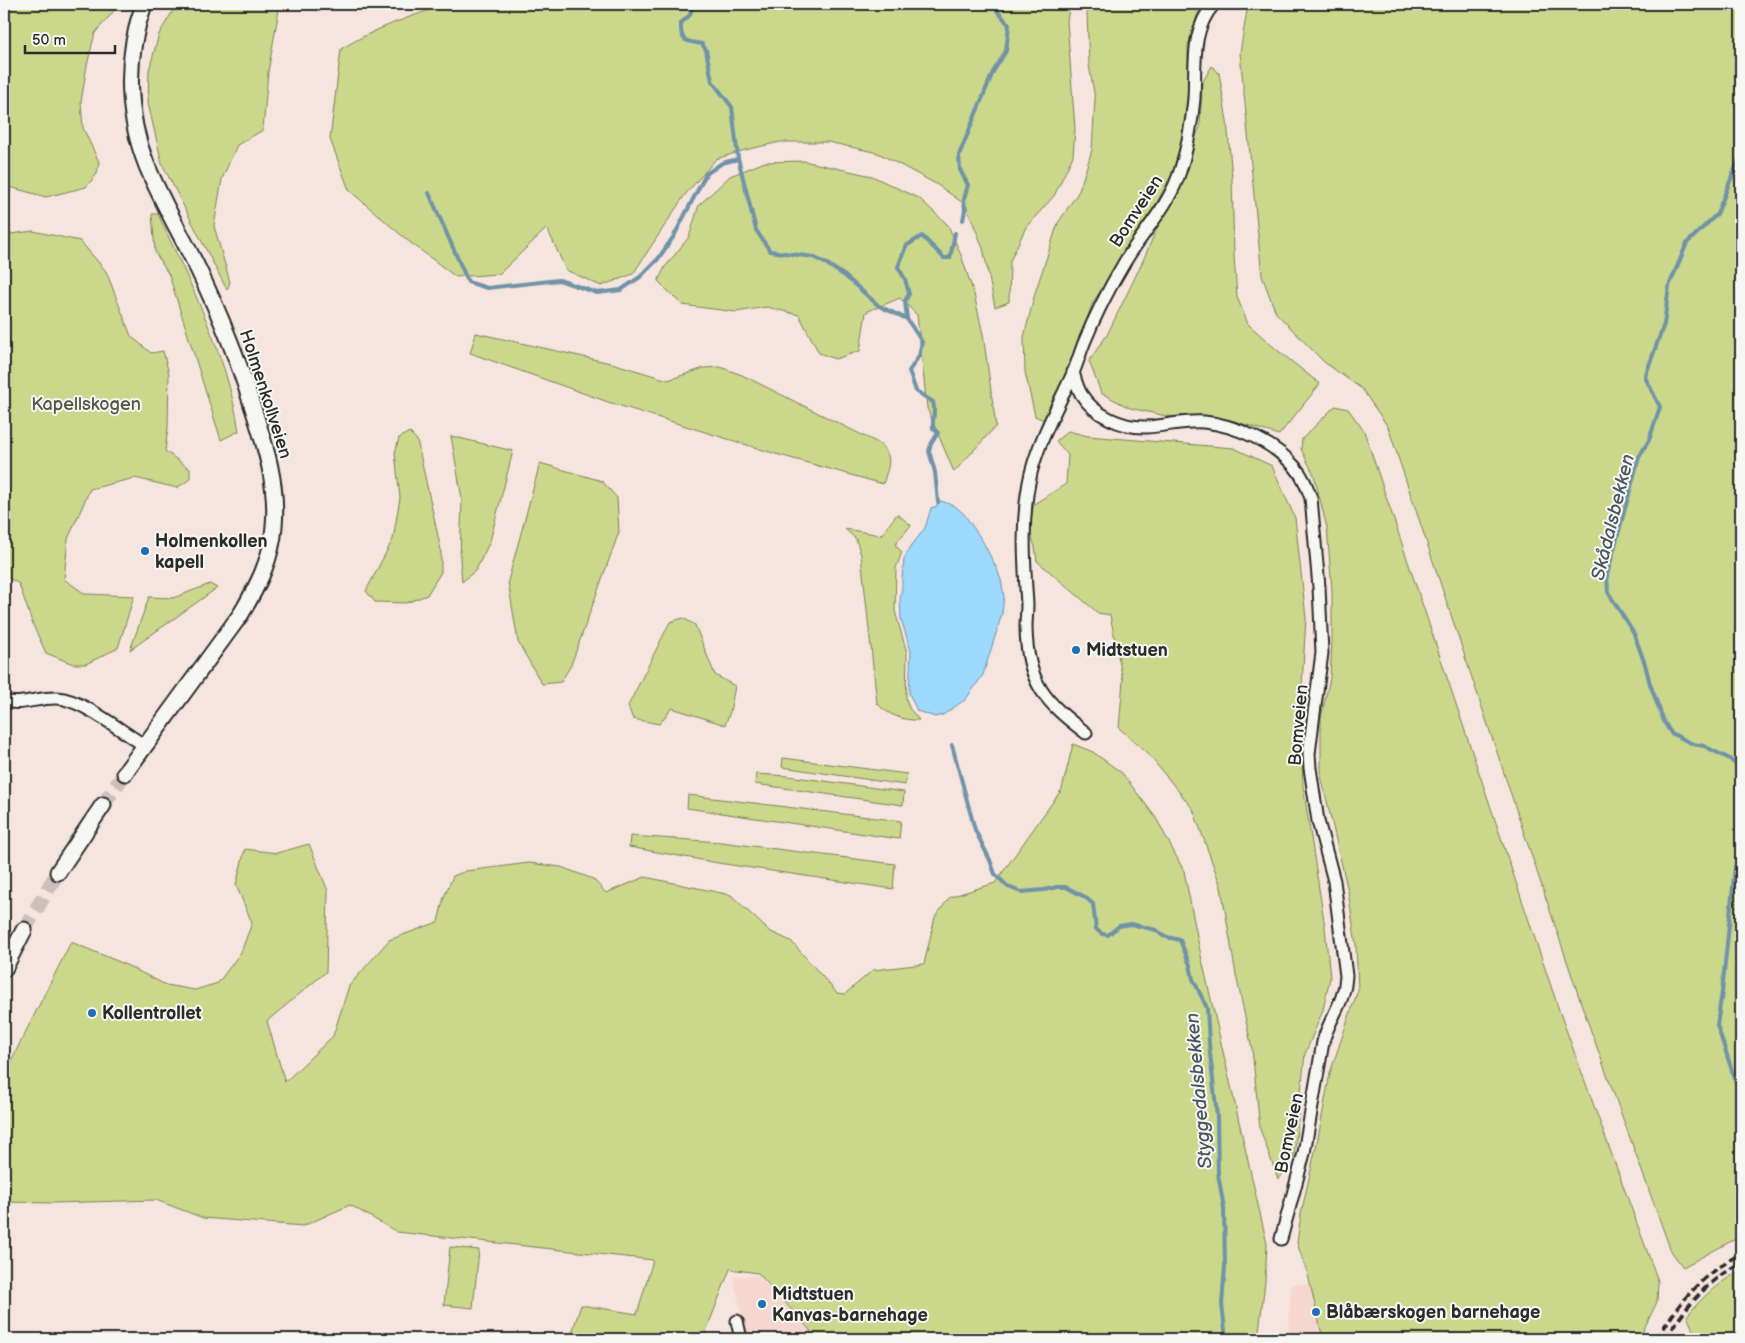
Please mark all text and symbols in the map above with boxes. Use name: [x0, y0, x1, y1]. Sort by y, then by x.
scale bar: [25, 22, 115, 54]
text: 50 m: [32, 31, 66, 50]
street label: Bomveien: [1105, 171, 1167, 251]
street label: Holmenkollveien: [235, 327, 296, 461]
park label: Kapellskogen: [31, 394, 141, 415]
water label: Skådalsbekken: [1587, 452, 1640, 583]
place label: Holmenkollen kapell: [155, 531, 268, 573]
marker: Holmenkollen kapell: [139, 545, 151, 557]
place label: Midtstuen: [1086, 640, 1168, 661]
marker: Midtstuen: [1070, 644, 1082, 656]
street label: Bomveien: [1284, 683, 1313, 767]
place label: Kollentrollet: [102, 1003, 202, 1024]
marker: Kollentrollet: [86, 1007, 98, 1019]
water label: Styggedalsbekken: [1181, 1012, 1218, 1170]
street label: Bomveien: [1271, 1091, 1308, 1175]
place label: Midtstuen Kanvas-barnehage: [772, 1284, 928, 1326]
marker: Midtstuen Kanvas-barnehage: [756, 1298, 768, 1310]
place label: Blåbærskogen barnehage: [1326, 1302, 1540, 1323]
marker: Blåbærskogen barnehage: [1310, 1306, 1322, 1318]

